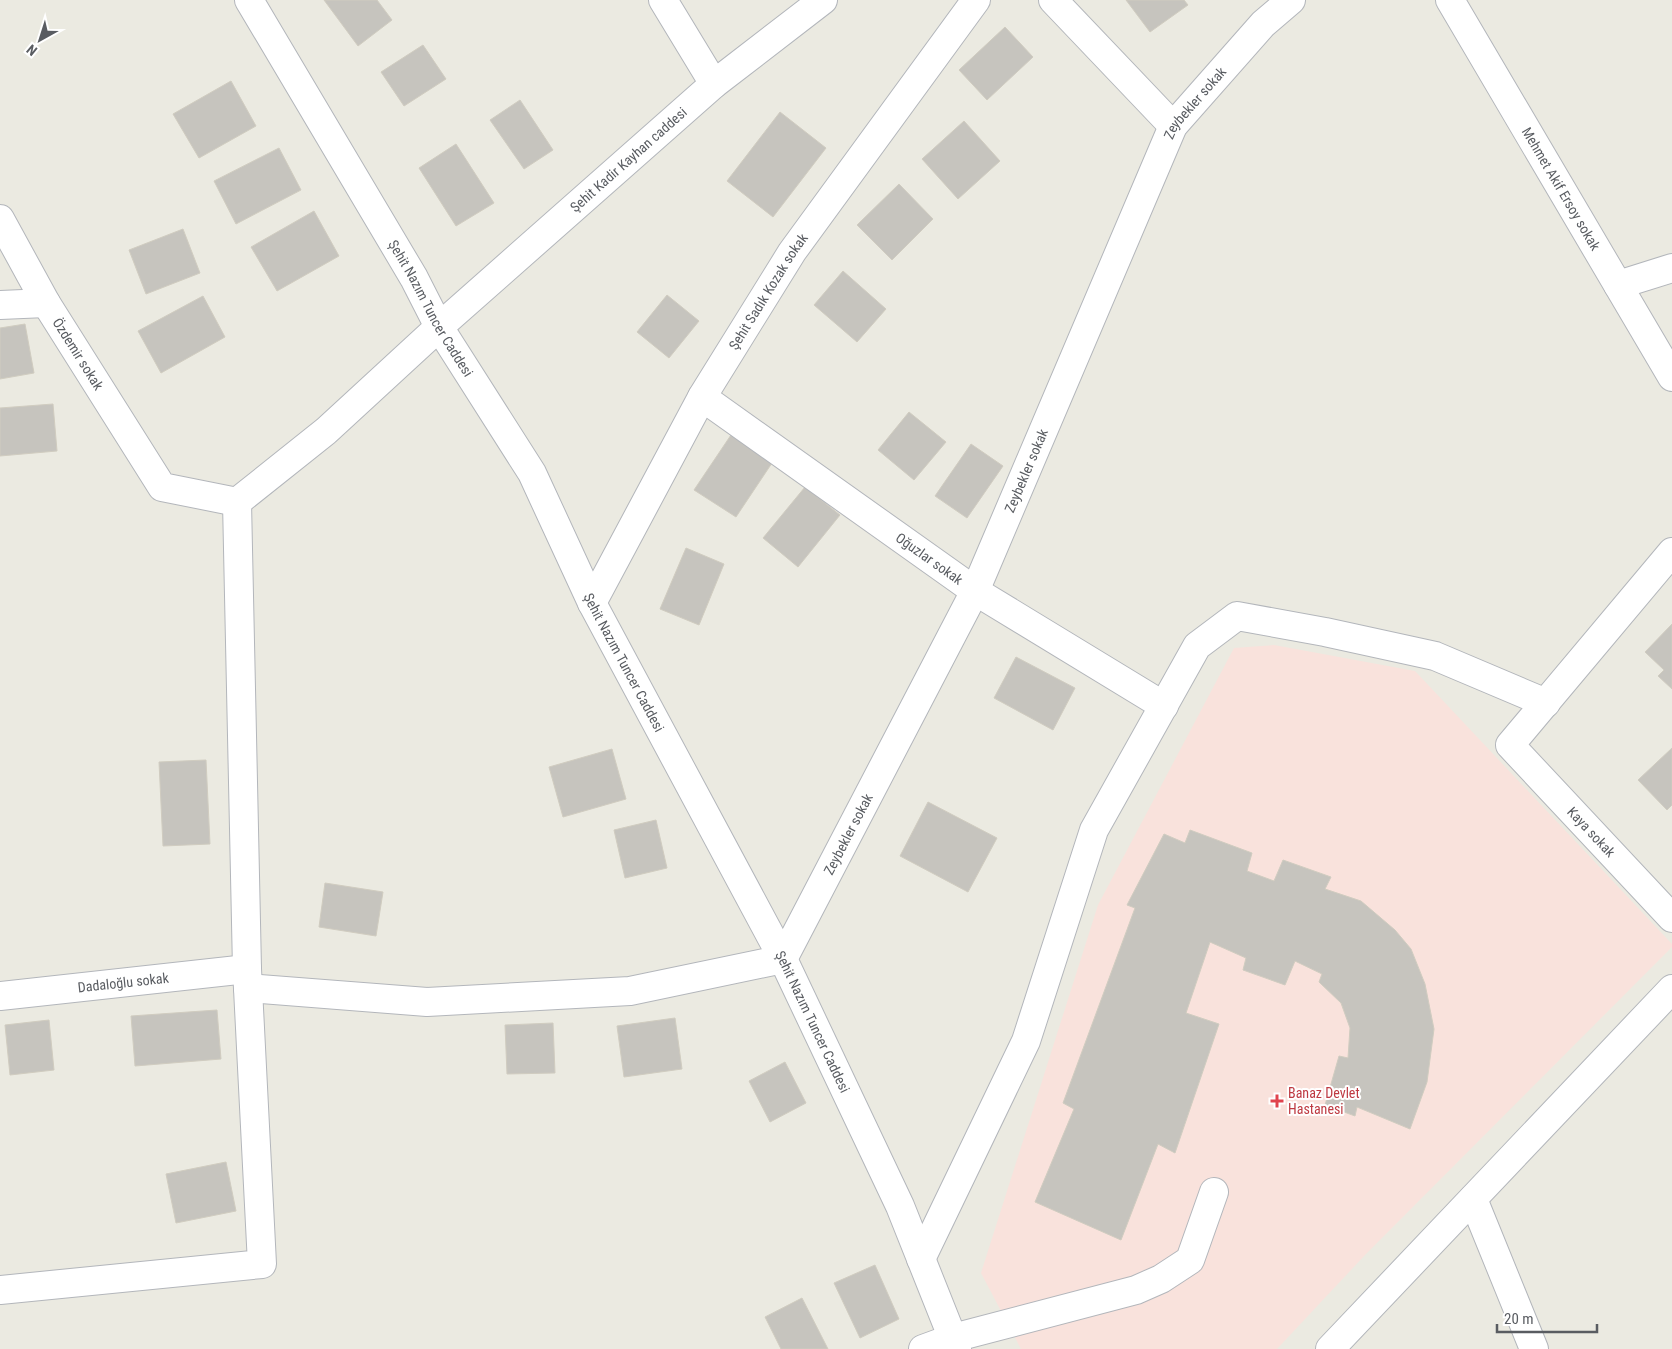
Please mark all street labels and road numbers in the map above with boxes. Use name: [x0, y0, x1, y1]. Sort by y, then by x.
street label: Zeybekler sokak: [1160, 63, 1230, 141]
street label: Şehit Kadir Kayhan caddesi: [567, 104, 690, 215]
street label: Mehmet Akif Ersoy sokak: [1519, 124, 1604, 254]
street label: Şehit Sadık Kozak sokak: [725, 230, 811, 353]
street label: Şehit Nazım Tuncer Caddesi: [385, 237, 476, 380]
street label: Özdemir sokak: [49, 315, 107, 393]
street label: Zeybekler sokak: [1001, 426, 1051, 515]
street label: Oğuzlar sokak: [893, 529, 967, 588]
street label: Şehit Nazım Tuncer Caddesi: [581, 591, 668, 734]
street label: Zeybekler sokak: [820, 790, 876, 877]
street label: Kaya sokak: [1564, 804, 1619, 861]
street label: Şehit Nazım Tuncer Caddesi: [772, 948, 853, 1095]
street label: Dadaloğlu sokak: [77, 970, 170, 995]

